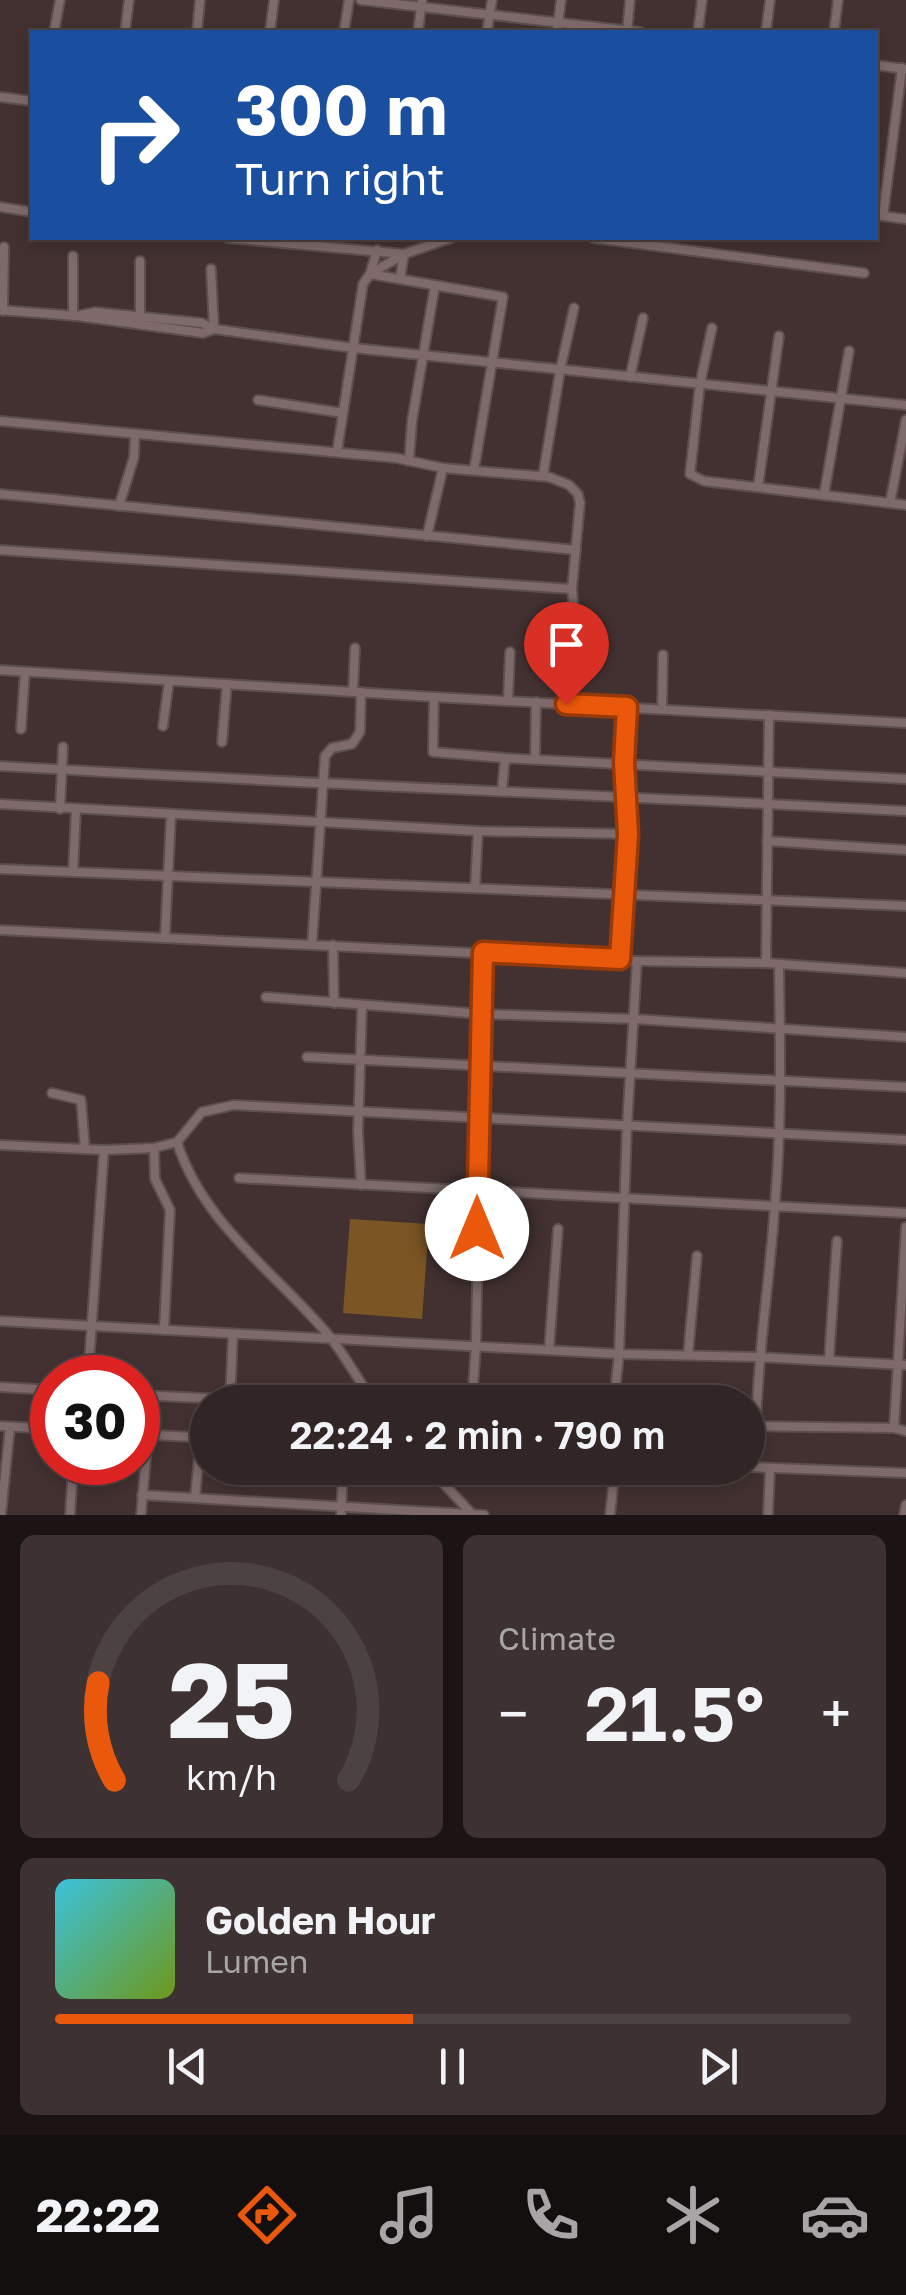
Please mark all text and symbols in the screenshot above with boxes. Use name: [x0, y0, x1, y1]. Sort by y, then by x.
text: 300 m: [235, 66, 447, 150]
icon: right: [70, 70, 200, 200]
text: Turn right: [235, 151, 445, 205]
pin: [524, 602, 609, 705]
icon: arrive: [539, 617, 594, 672]
position arrow: [425, 1177, 529, 1281]
speed limit sign: 30: [30, 1355, 160, 1485]
text: 22:24 · 2 min · 790 m: [290, 1412, 665, 1457]
text: Climate: [498, 1619, 616, 1657]
text: 25: [168, 1636, 295, 1761]
text: 21.5°: [584, 1667, 765, 1758]
text: −: [498, 1680, 528, 1746]
text: +: [821, 1680, 851, 1746]
text: km/h: [186, 1755, 277, 1798]
text: Golden Hour: [205, 1897, 436, 1942]
text: Lumen: [205, 1942, 309, 1980]
icon: previous: [160, 2039, 215, 2094]
icon: pause: [425, 2039, 480, 2094]
icon: next: [691, 2039, 746, 2094]
icon: directions: [232, 2180, 302, 2250]
icon: music: [374, 2180, 444, 2250]
icon: phone: [516, 2180, 586, 2250]
icon: climate: [658, 2180, 728, 2250]
icon: car: [800, 2180, 870, 2250]
text: 22:22: [36, 2188, 160, 2242]

